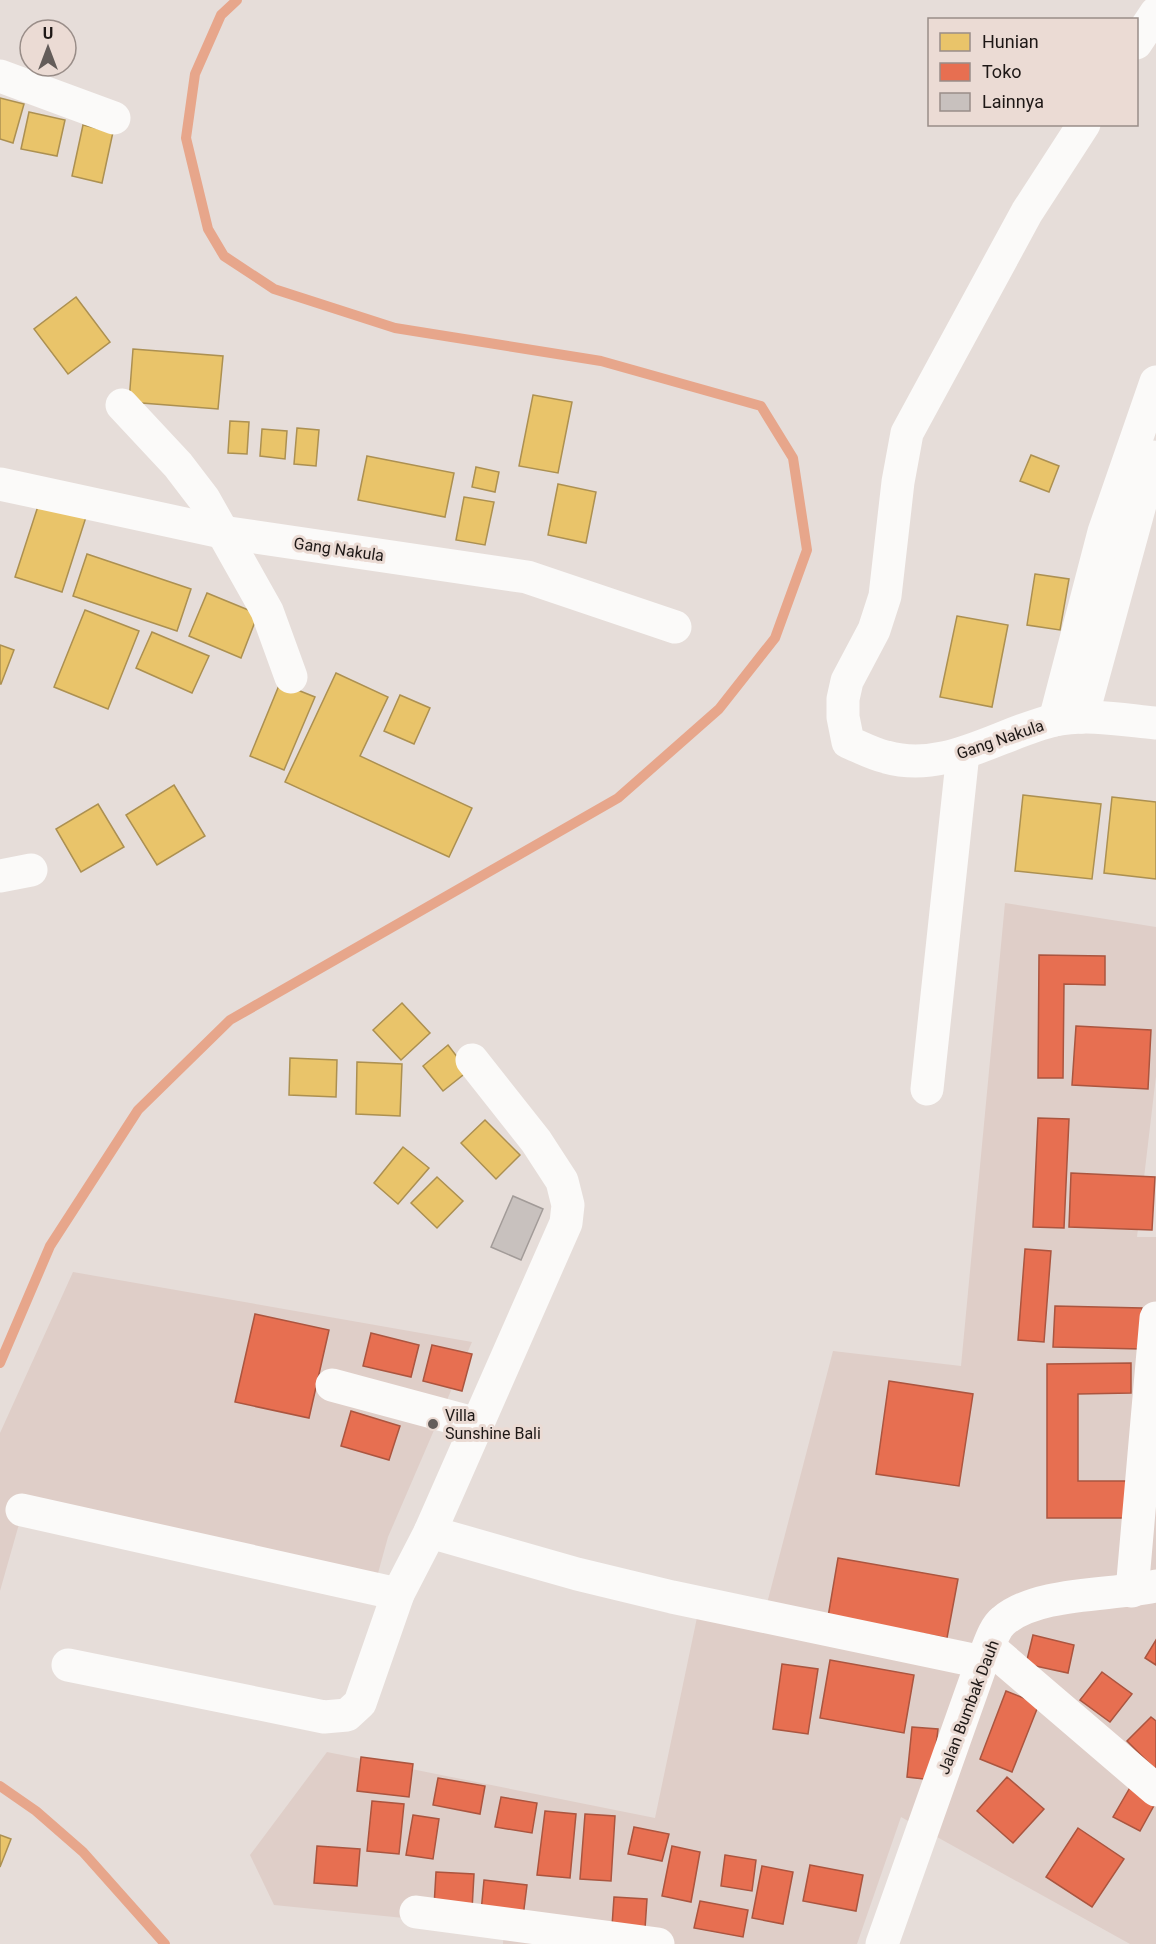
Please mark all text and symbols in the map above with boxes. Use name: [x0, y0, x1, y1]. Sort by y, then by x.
north arrow: [18, 18, 78, 78]
legend: [928, 18, 1138, 126]
text: U: [43, 24, 53, 43]
text: Hunian: [982, 31, 1039, 52]
text: Toko: [982, 61, 1022, 82]
text: Lainnya: [982, 91, 1044, 112]
street label: Gang Nakula: [293, 534, 385, 565]
street label: Gang Nakula: [954, 716, 1046, 763]
place label: Villa Sunshine Bali: [445, 1406, 541, 1443]
marker: Villa Sunshine Bali: [426, 1417, 440, 1431]
street label: Jalan Bumbak Dauh: [934, 1637, 1003, 1777]

